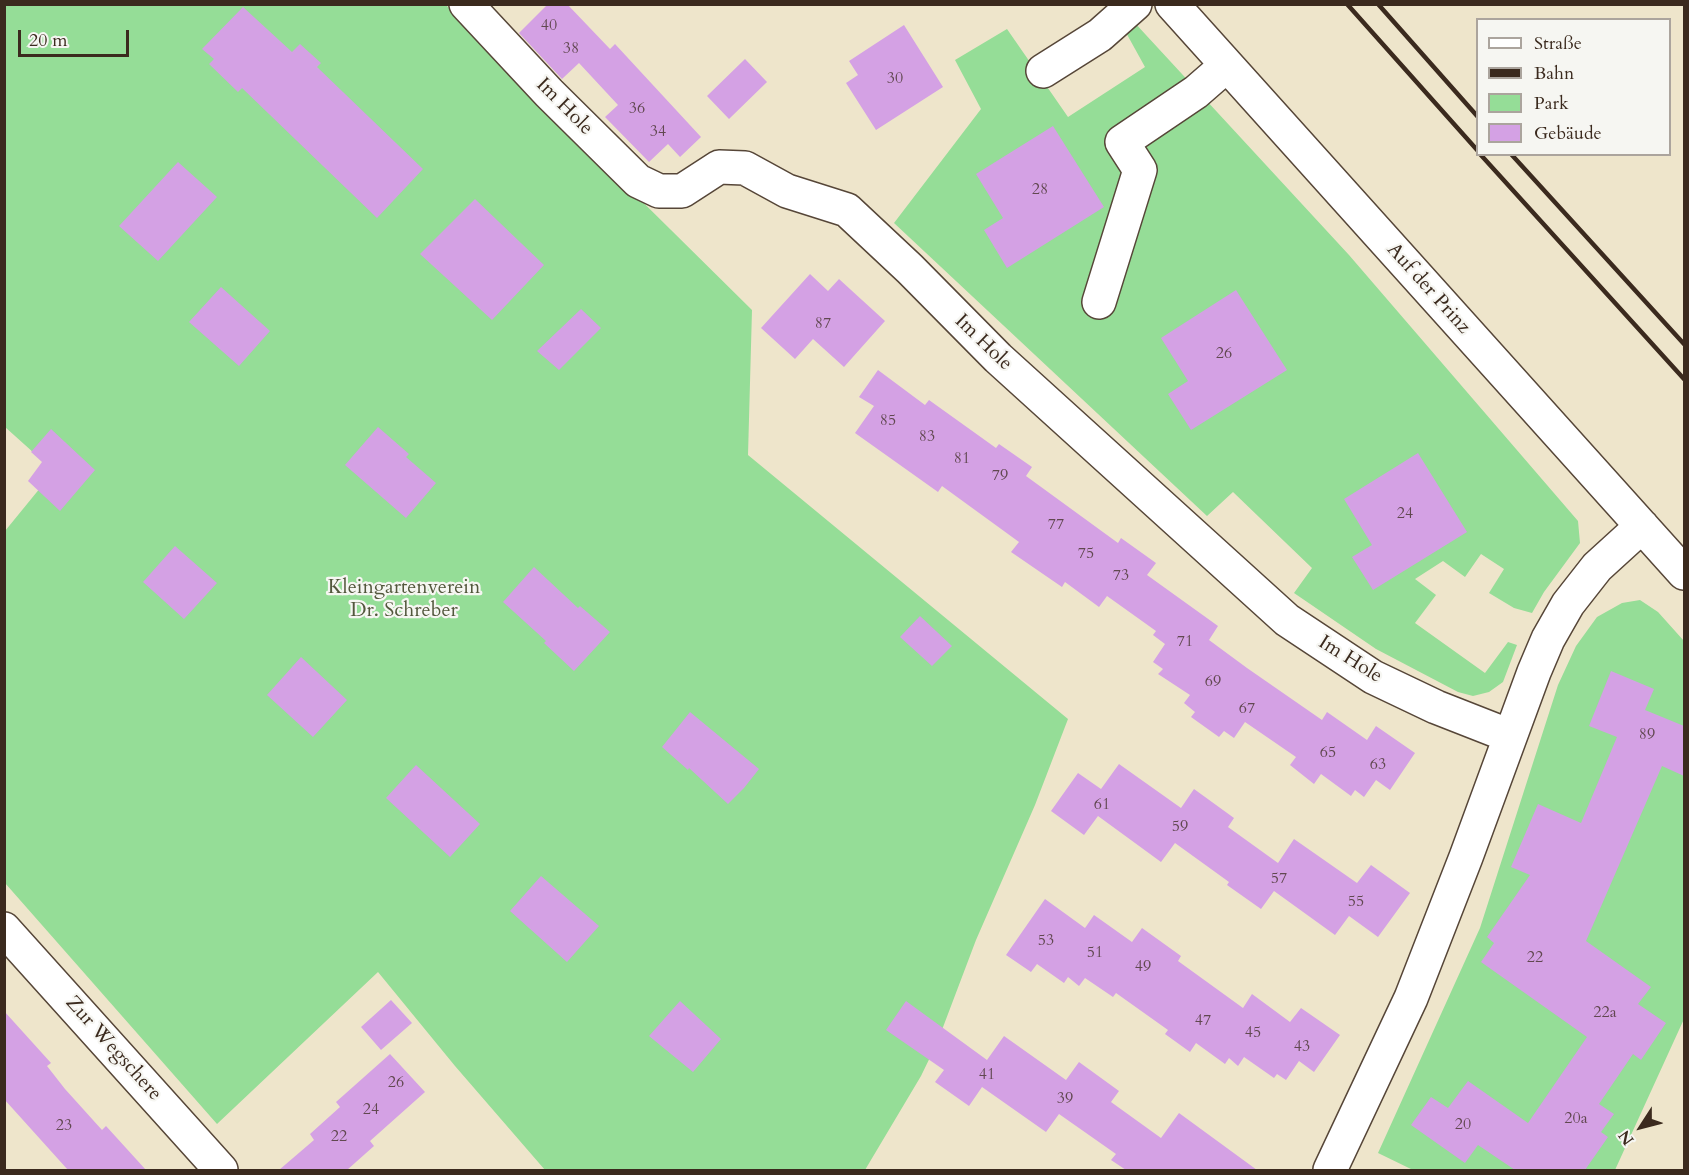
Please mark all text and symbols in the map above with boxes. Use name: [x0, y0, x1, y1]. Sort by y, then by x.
house number: 40: [541, 16, 557, 36]
scale bar: [21, 18, 132, 56]
legend: [1476, 18, 1671, 156]
text: 20 m: [29, 28, 68, 53]
text: Straße: [1534, 31, 1582, 56]
house number: 38: [563, 39, 579, 59]
text: Bahn: [1534, 61, 1574, 86]
house number: 30: [887, 69, 903, 89]
street label: Im Hole: [530, 73, 598, 141]
text: Park: [1534, 91, 1569, 116]
house number: 36: [629, 99, 645, 119]
text: Gebäude: [1534, 121, 1602, 146]
house number: 34: [650, 122, 666, 142]
house number: 28: [1032, 180, 1048, 200]
street label: Auf der Prinz: [1381, 239, 1475, 339]
street label: Im Hole: [949, 310, 1017, 376]
house number: 87: [815, 314, 831, 334]
house number: 26: [1216, 344, 1232, 364]
house number: 85: [880, 411, 896, 431]
house number: 83: [919, 427, 935, 447]
house number: 81: [954, 449, 970, 469]
house number: 79: [992, 466, 1008, 486]
house number: 24: [1397, 504, 1413, 524]
house number: 77: [1048, 515, 1064, 535]
house number: 75: [1078, 544, 1094, 564]
house number: 73: [1113, 566, 1129, 586]
park label: Kleingartenverein Dr. Schreber: [328, 576, 480, 623]
street label: Im Hole: [1314, 631, 1386, 689]
house number: 71: [1177, 632, 1193, 652]
house number: 69: [1205, 672, 1221, 692]
house number: 67: [1239, 699, 1255, 719]
house number: 89: [1639, 725, 1655, 745]
house number: 65: [1320, 743, 1336, 763]
house number: 63: [1370, 755, 1386, 775]
house number: 61: [1094, 795, 1110, 815]
house number: 59: [1172, 817, 1188, 837]
house number: 57: [1271, 869, 1287, 889]
house number: 55: [1348, 892, 1364, 912]
house number: 53: [1038, 931, 1054, 951]
house number: 51: [1087, 943, 1103, 963]
house number: 22: [1527, 948, 1543, 968]
house number: 49: [1135, 957, 1151, 977]
street label: Zur Wegschere: [60, 992, 166, 1106]
house number: 22a: [1593, 1003, 1617, 1023]
house number: 47: [1195, 1011, 1211, 1031]
house number: 45: [1245, 1023, 1261, 1043]
house number: 43: [1294, 1037, 1310, 1057]
house number: 41: [979, 1065, 995, 1085]
house number: 26: [388, 1073, 404, 1093]
house number: 39: [1057, 1089, 1073, 1109]
north arrow: [1611, 1097, 1671, 1157]
house number: 24: [363, 1100, 379, 1120]
house number: 20a: [1564, 1109, 1588, 1129]
house number: 20: [1455, 1115, 1471, 1135]
house number: 23: [56, 1116, 72, 1136]
text: N: [1613, 1126, 1639, 1150]
house number: 22: [331, 1127, 347, 1147]

